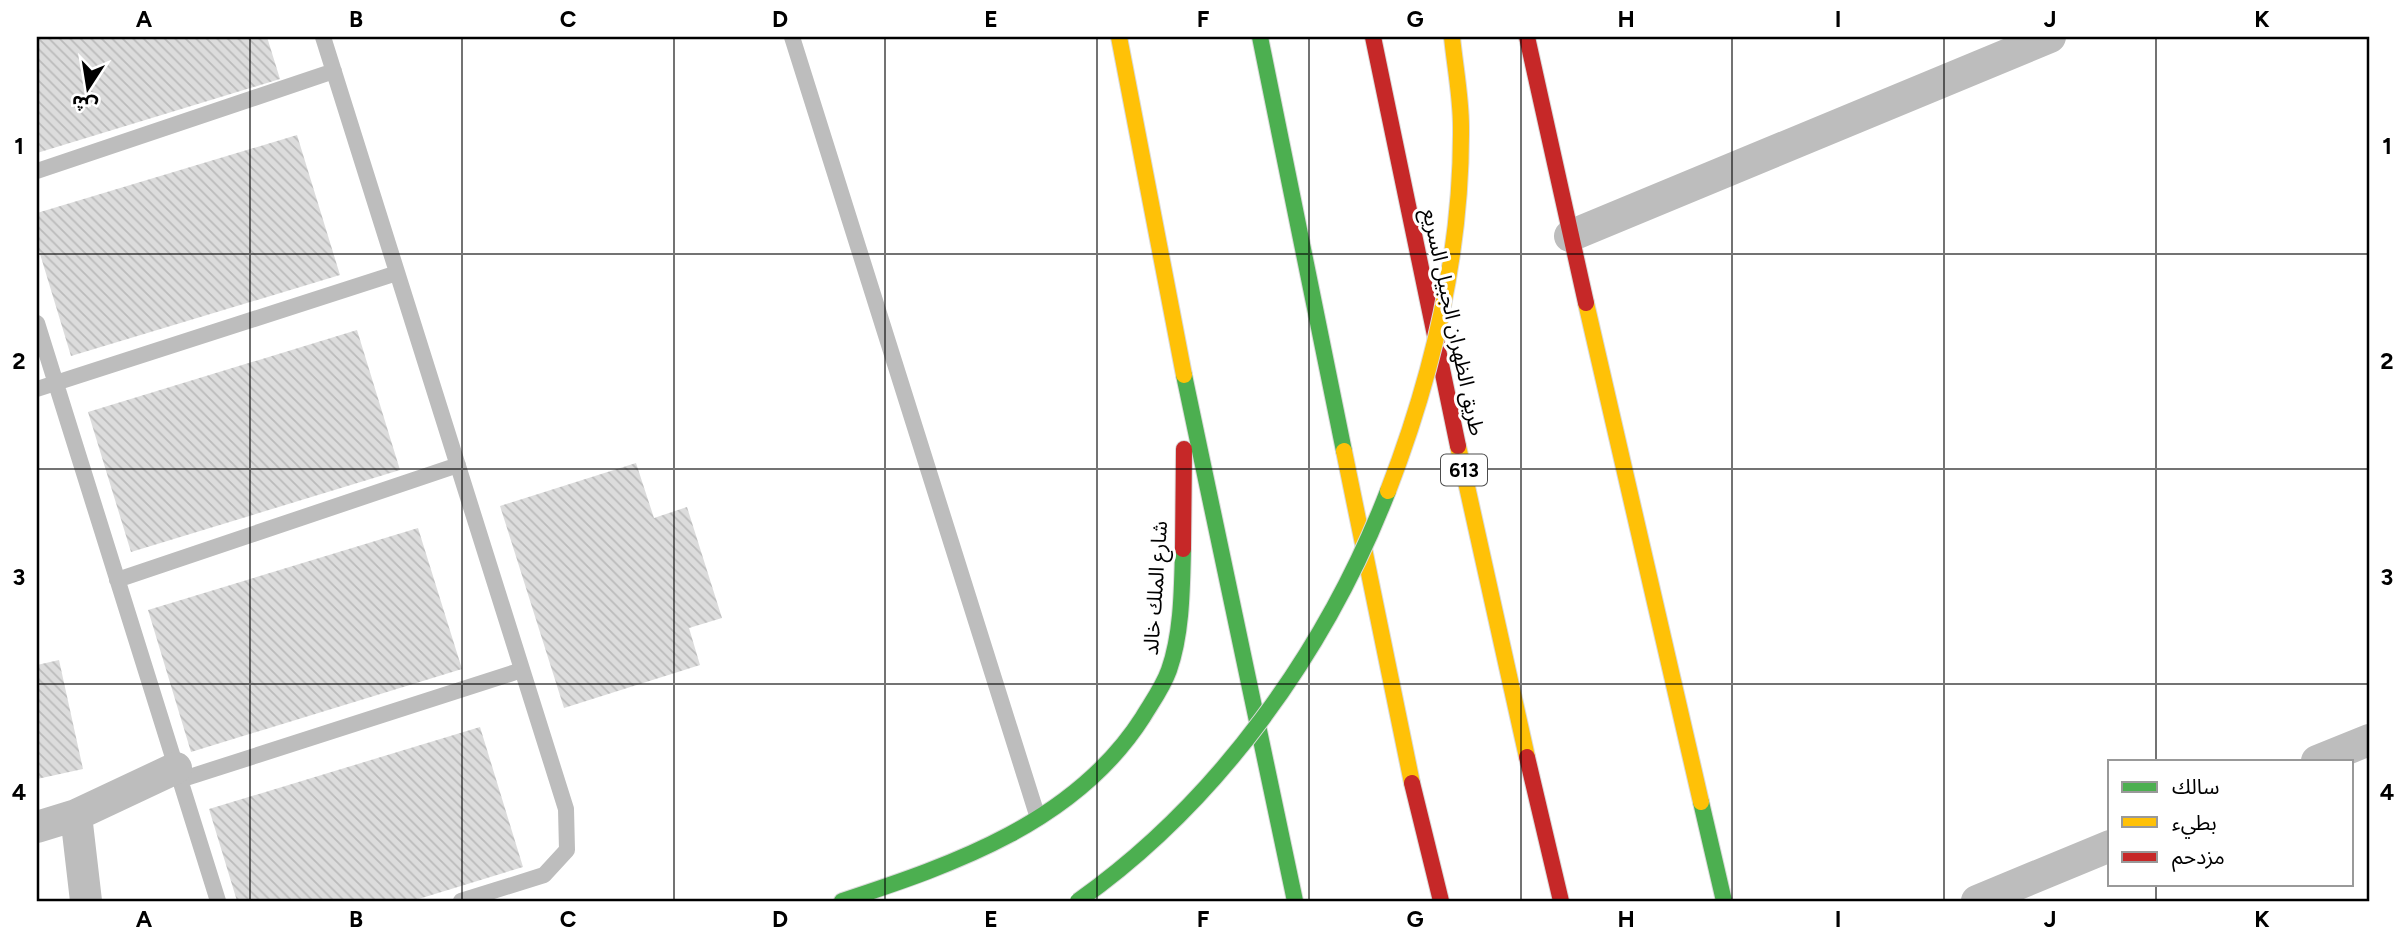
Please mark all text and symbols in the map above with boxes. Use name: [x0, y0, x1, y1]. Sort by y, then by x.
text: A: [136, 5, 153, 33]
text: B: [349, 5, 363, 33]
text: C: [560, 5, 577, 33]
text: D: [772, 5, 788, 33]
text: E: [984, 5, 998, 33]
text: F: [1197, 5, 1210, 33]
text: G: [1406, 5, 1424, 33]
text: H: [1617, 5, 1635, 33]
text: I: [1835, 5, 1841, 33]
text: J: [2044, 5, 2056, 33]
text: K: [2254, 5, 2270, 33]
north arrow: [52, 52, 122, 122]
text: ش: [69, 90, 100, 118]
text: 1: [14, 132, 24, 160]
text: 1: [2382, 132, 2392, 160]
street label: طريق الظهران الجبيل السريع: [1415, 206, 1490, 438]
text: 2: [12, 347, 26, 375]
text: 2: [2380, 347, 2394, 375]
road number: 613: [1441, 454, 1487, 485]
street label: شارع الملك خالد: [1138, 520, 1175, 656]
text: 3: [13, 563, 25, 591]
text: 3: [2381, 563, 2393, 591]
legend: [2108, 760, 2354, 886]
text: سالك: [2172, 774, 2219, 799]
text: 4: [12, 778, 26, 806]
text: 4: [2380, 778, 2394, 806]
text: بطيء: [2172, 810, 2217, 839]
text: مزدحم: [2172, 844, 2225, 872]
text: A: [136, 905, 153, 933]
text: B: [349, 905, 363, 933]
text: C: [560, 905, 577, 933]
text: D: [772, 905, 788, 933]
text: E: [984, 905, 998, 933]
text: F: [1197, 905, 1210, 933]
text: G: [1406, 905, 1424, 933]
text: H: [1617, 905, 1635, 933]
text: I: [1835, 905, 1841, 933]
text: J: [2044, 905, 2056, 933]
text: K: [2254, 905, 2270, 933]

